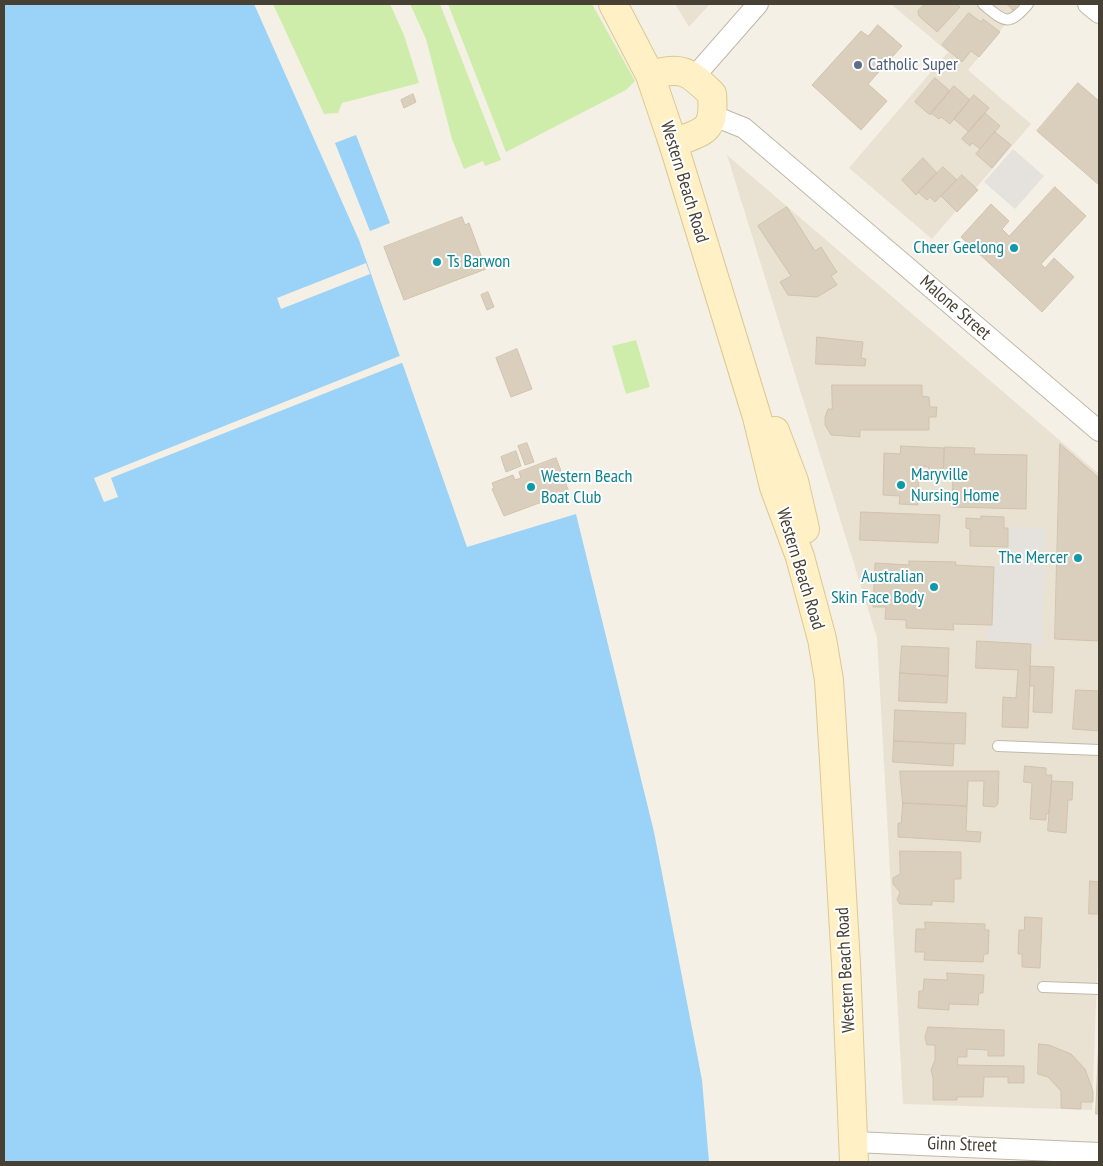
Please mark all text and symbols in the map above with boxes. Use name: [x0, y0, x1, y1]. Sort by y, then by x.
place label: Catholic Super: [868, 54, 958, 76]
marker: Catholic Super: [852, 59, 864, 71]
street label: Western Beach Road: [655, 119, 713, 245]
place label: Cheer Geelong: [913, 237, 1004, 259]
marker: Cheer Geelong: [1008, 242, 1020, 254]
place label: Ts Barwon: [447, 251, 510, 273]
marker: Ts Barwon: [431, 256, 443, 268]
street label: Malone Street: [915, 271, 995, 345]
place label: Maryville Nursing Home: [911, 464, 999, 506]
place label: Western Beach Boat Club: [541, 466, 632, 508]
marker: Maryville Nursing Home: [895, 479, 907, 491]
marker: Western Beach Boat Club: [525, 481, 537, 493]
street label: Western Beach Road: [771, 506, 829, 632]
place label: The Mercer: [998, 547, 1068, 569]
marker: The Mercer: [1072, 552, 1084, 564]
place label: Australian Skin Face Body: [831, 566, 924, 608]
marker: Australian Skin Face Body: [928, 581, 940, 593]
street label: Western Beach Road: [832, 907, 860, 1033]
street label: Ginn Street: [927, 1133, 997, 1157]

